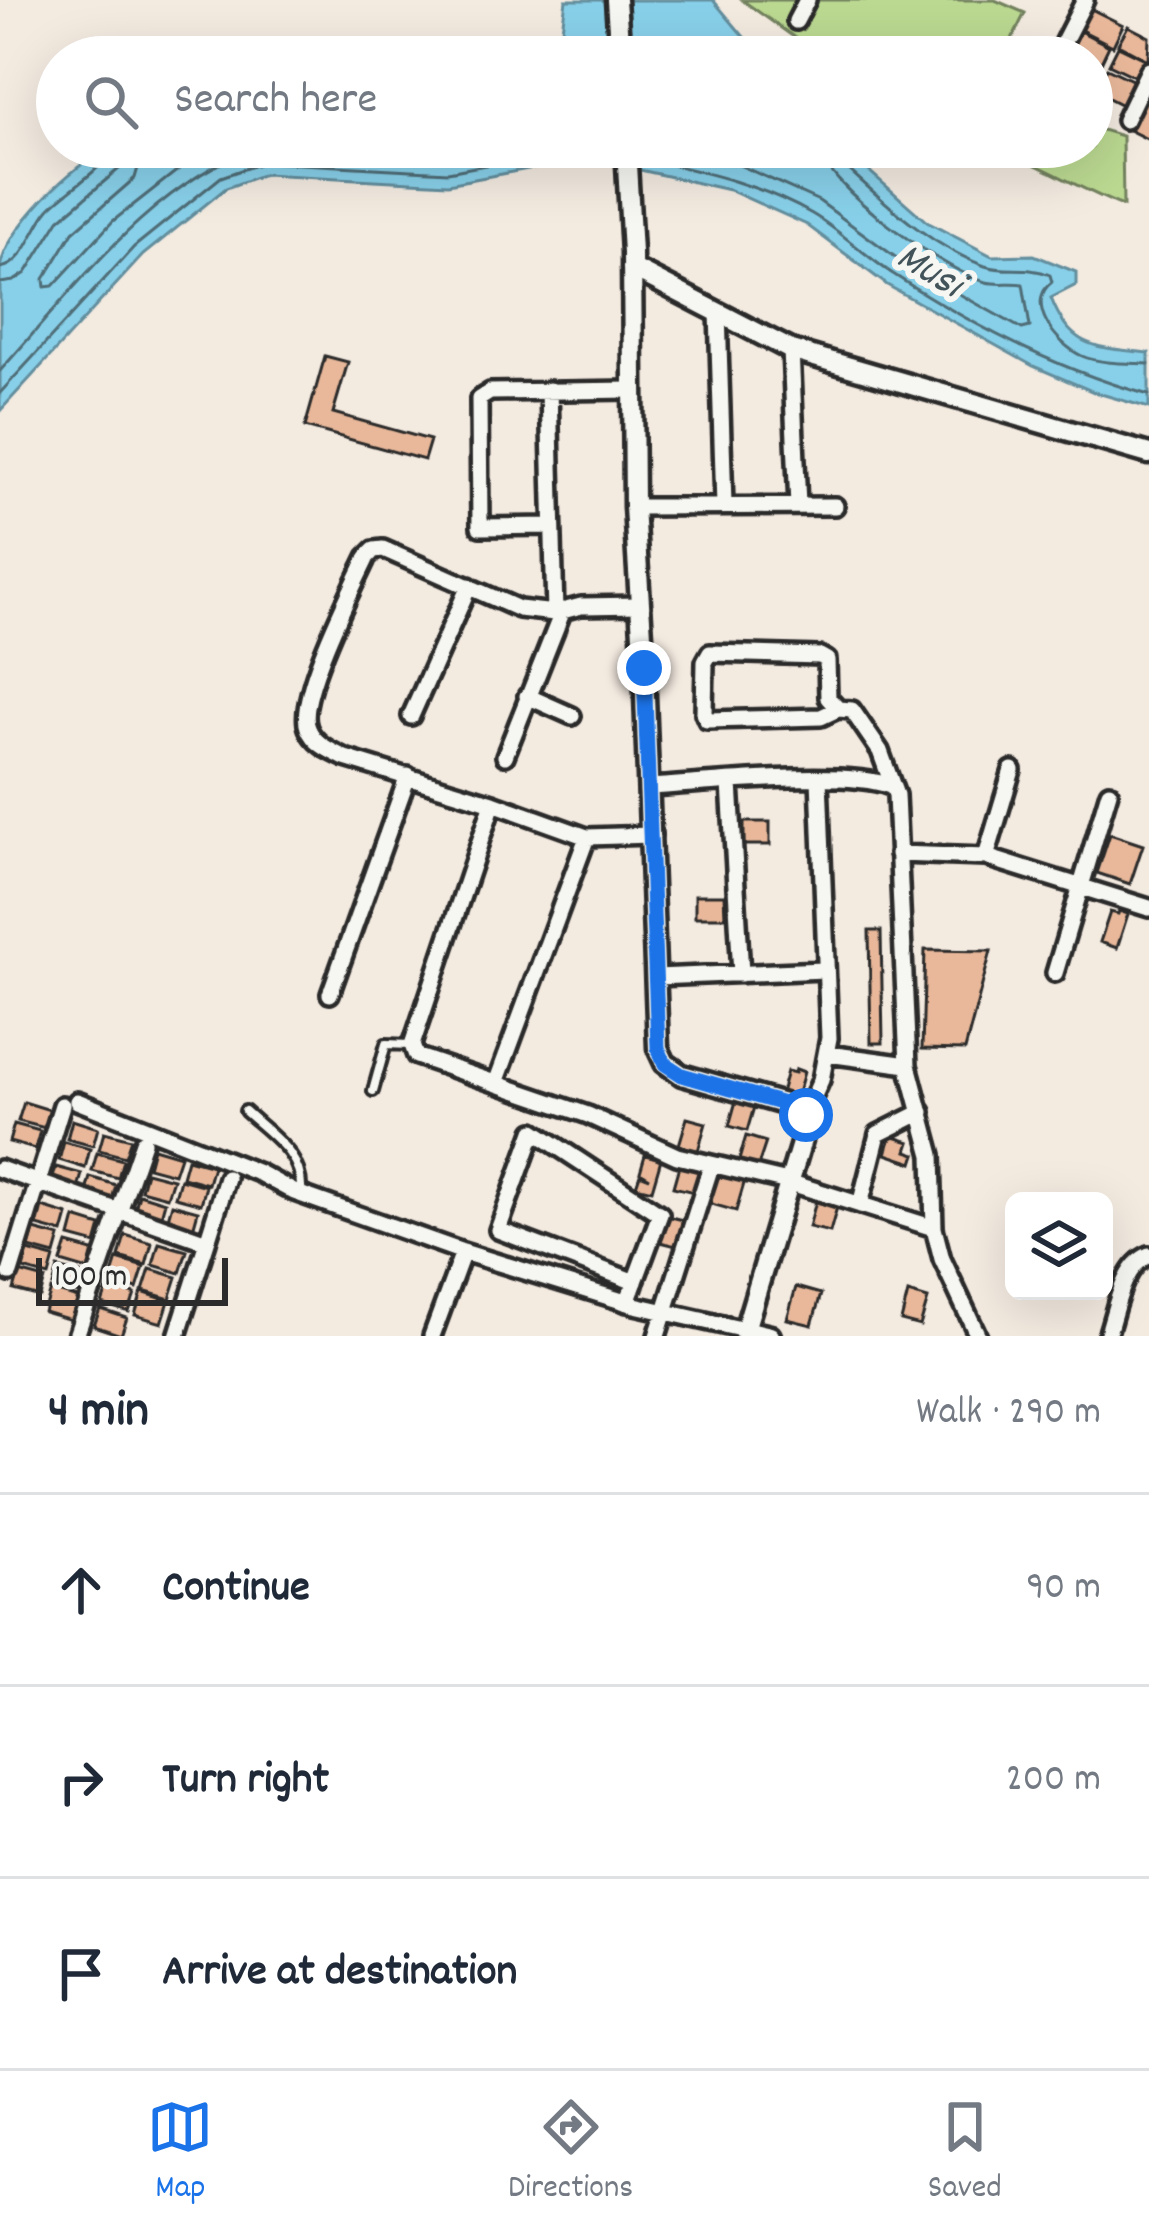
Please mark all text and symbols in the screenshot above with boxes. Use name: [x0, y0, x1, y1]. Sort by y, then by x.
search box: [36, 36, 1113, 168]
icon: search: [78, 69, 144, 135]
text: Search here: [174, 70, 377, 134]
water label: Musi: [883, 230, 978, 319]
route end: [617, 641, 671, 695]
route start: [779, 1088, 833, 1142]
map controls: [1005, 1192, 1113, 1300]
button: layers: [1005, 1192, 1113, 1300]
scale bar: [36, 1252, 228, 1305]
text: 100 m: [54, 1255, 127, 1302]
text: 4 min: [48, 1378, 149, 1450]
text: Walk · 290 m: [916, 1387, 1101, 1442]
icon: ahead: [48, 1557, 114, 1623]
text: Continue: [162, 1558, 310, 1622]
text: 90 m: [1026, 1562, 1101, 1617]
icon: right: [48, 1749, 114, 1815]
text: Turn right: [162, 1750, 329, 1814]
text: 200 m: [1006, 1754, 1101, 1809]
icon: arrive: [48, 1941, 114, 2007]
text: Arrive at destination: [162, 1942, 517, 2006]
tab: Map: [147, 2094, 213, 2213]
tab: Directions: [508, 2094, 633, 2213]
tab: Saved: [928, 2094, 1002, 2213]

